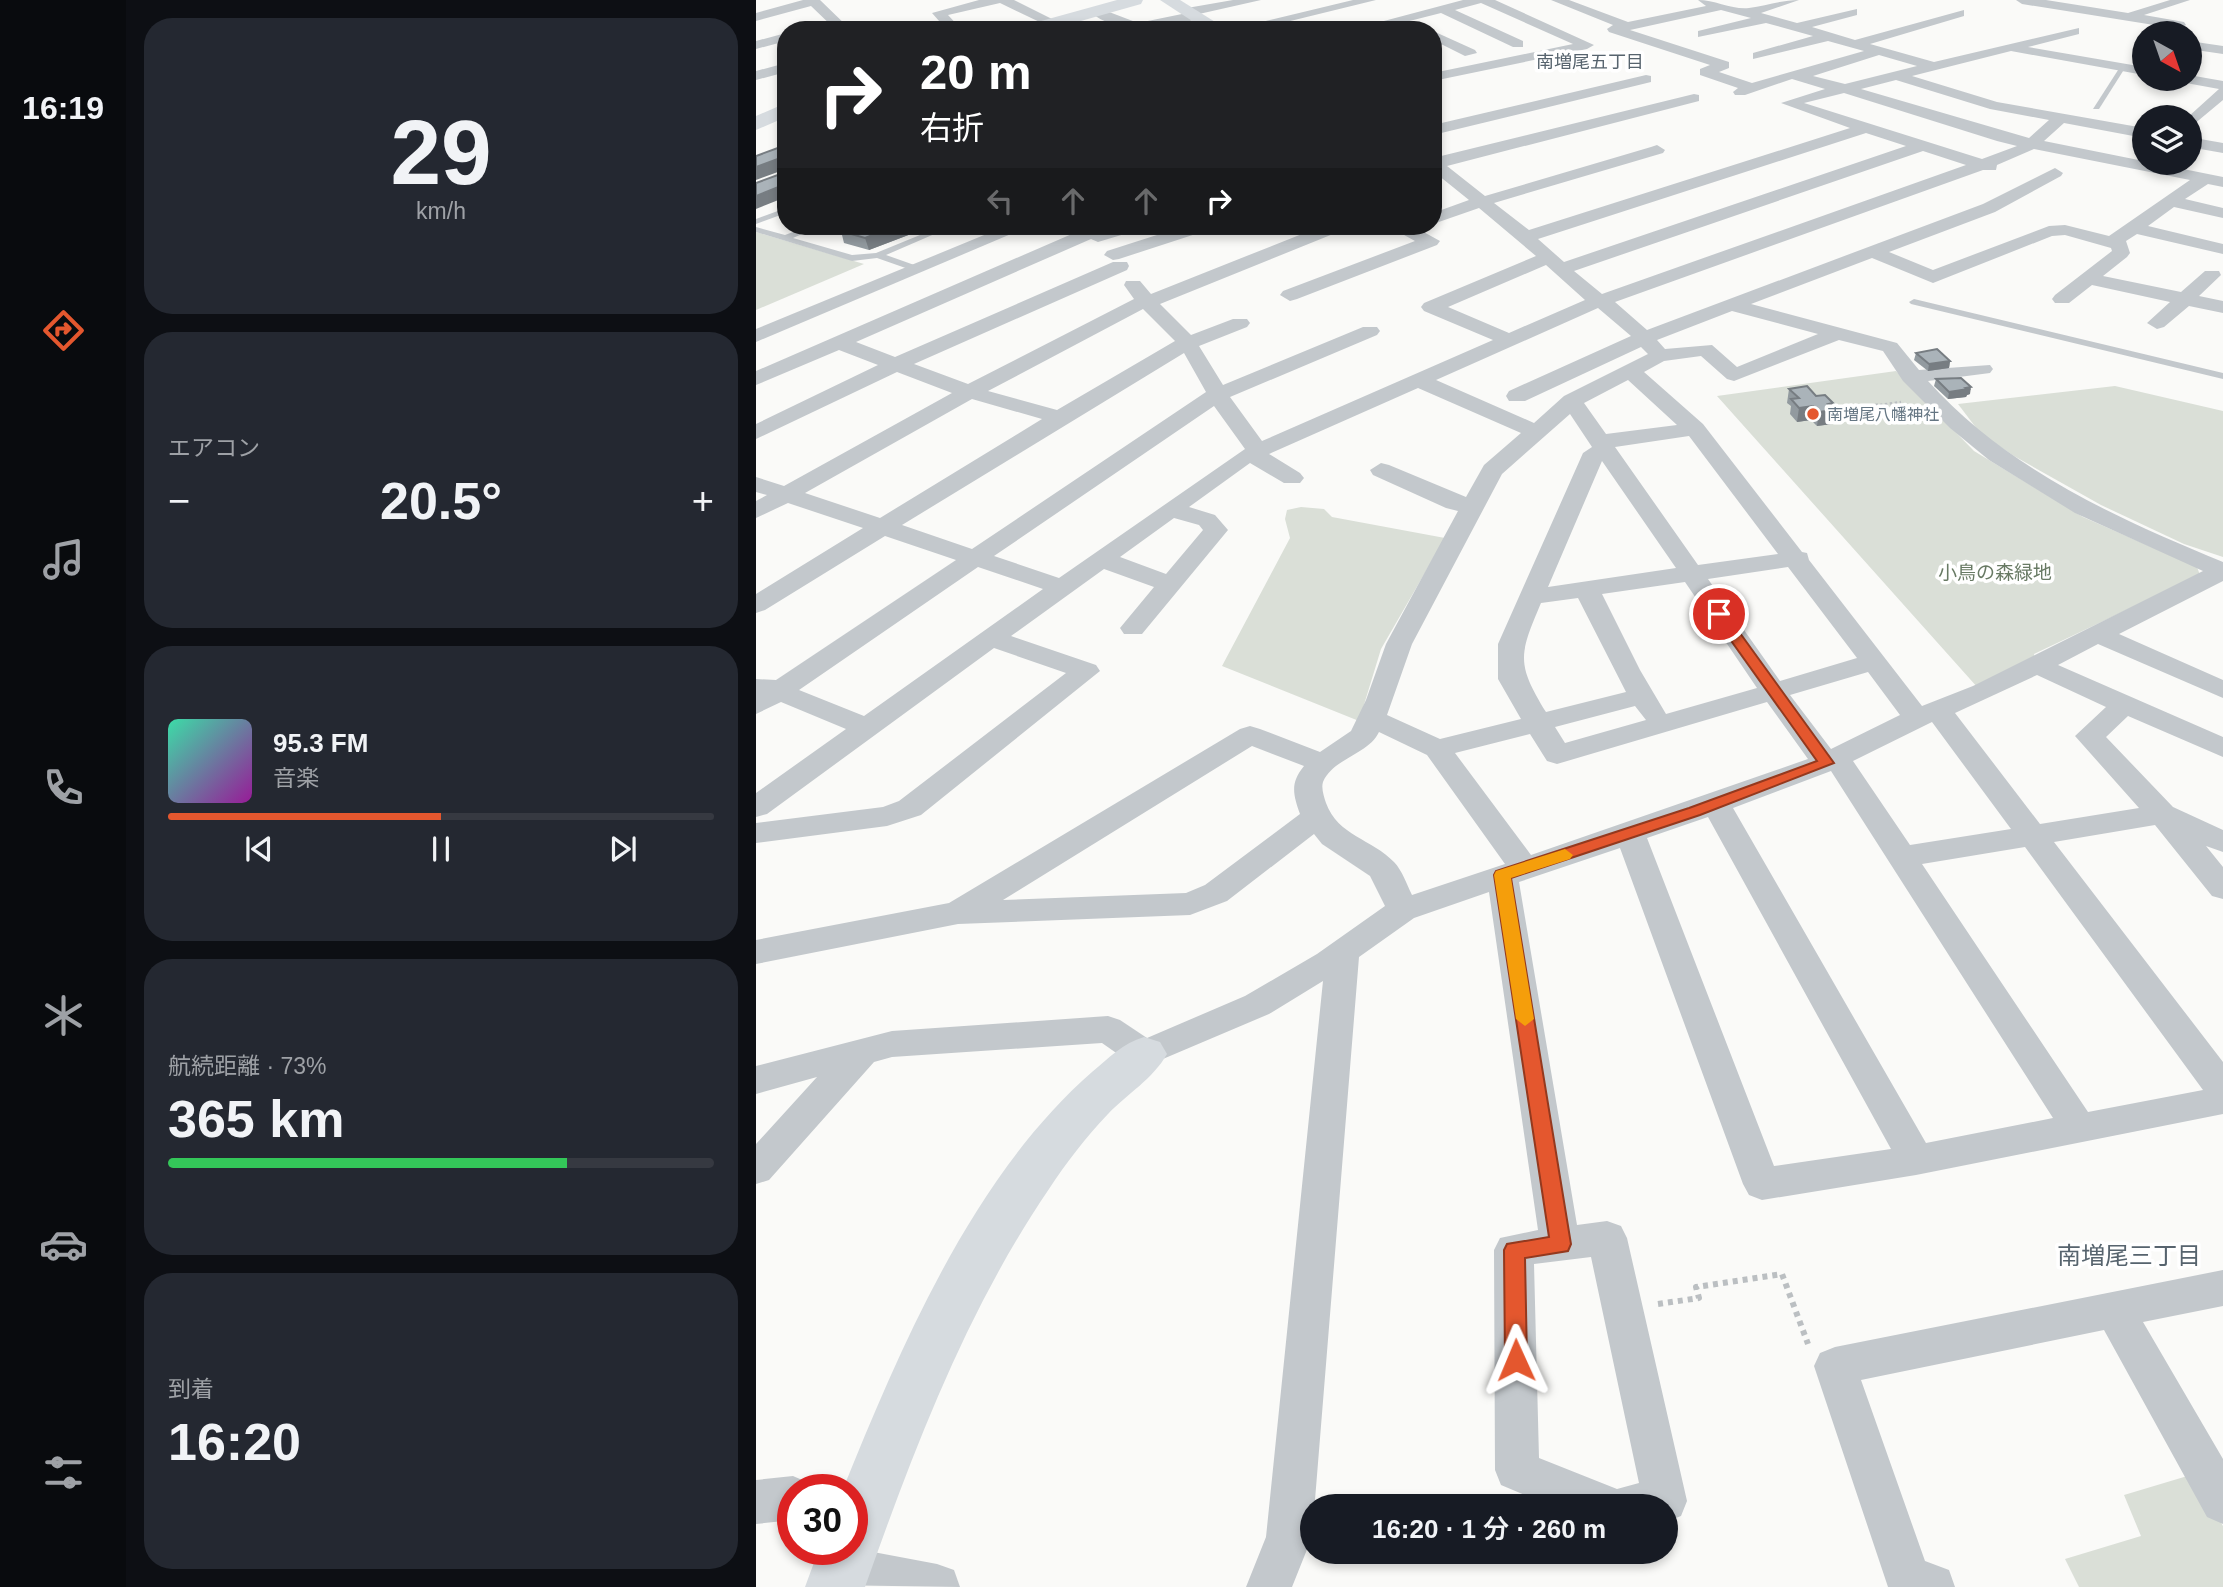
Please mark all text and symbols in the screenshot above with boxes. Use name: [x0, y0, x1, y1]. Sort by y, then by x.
north arrow: [2132, 21, 2202, 91]
map controls: [2132, 21, 2202, 175]
text: 20 m: [920, 45, 1032, 99]
icon: right: [805, 49, 896, 140]
district label: 南増尾五丁目: [1536, 52, 1644, 72]
text: 16:19: [22, 90, 104, 126]
text: 29: [390, 102, 492, 203]
button: layers: [2132, 105, 2202, 175]
text: 右折: [920, 110, 984, 146]
icon: left: [981, 182, 1019, 220]
icon: ahead: [1054, 182, 1092, 220]
icon: ahead: [1127, 182, 1165, 220]
icon: right: [1200, 182, 1238, 220]
text: km/h: [416, 198, 466, 224]
icon: directions: [39, 306, 88, 355]
marker: 南増尾八幡神社: [1805, 406, 1821, 422]
place label: 南増尾八幡神社: [1827, 406, 1939, 423]
text: エアコン: [168, 435, 260, 461]
text: 20.5°: [380, 472, 502, 530]
text: −: [168, 480, 190, 522]
text: +: [692, 480, 714, 522]
icon: music: [39, 535, 88, 584]
park label: 小鳥の森緑地: [1938, 562, 2052, 583]
pin: [1689, 584, 1749, 644]
icon: arrive: [1700, 595, 1738, 633]
text: 95.3 FM: [273, 728, 368, 758]
icon: phone: [39, 763, 88, 812]
text: 音楽: [273, 765, 319, 791]
icon: previous: [240, 830, 278, 868]
icon: pause: [422, 830, 460, 868]
icon: next: [604, 830, 642, 868]
icon: climate: [39, 991, 88, 1040]
text: 航続距離 · 73%: [168, 1053, 326, 1079]
text: 365 km: [168, 1090, 344, 1148]
icon: car: [39, 1220, 88, 1269]
district label: 南増尾三丁目: [2057, 1242, 2201, 1269]
position arrow: [1479, 1323, 1553, 1397]
text: 到着: [168, 1376, 214, 1402]
text: 16:20: [168, 1413, 301, 1471]
icon: filters: [39, 1448, 88, 1497]
speed limit sign: 30: [777, 1474, 868, 1565]
text: 16:20 · 1 分 · 260 m: [1372, 1514, 1606, 1544]

